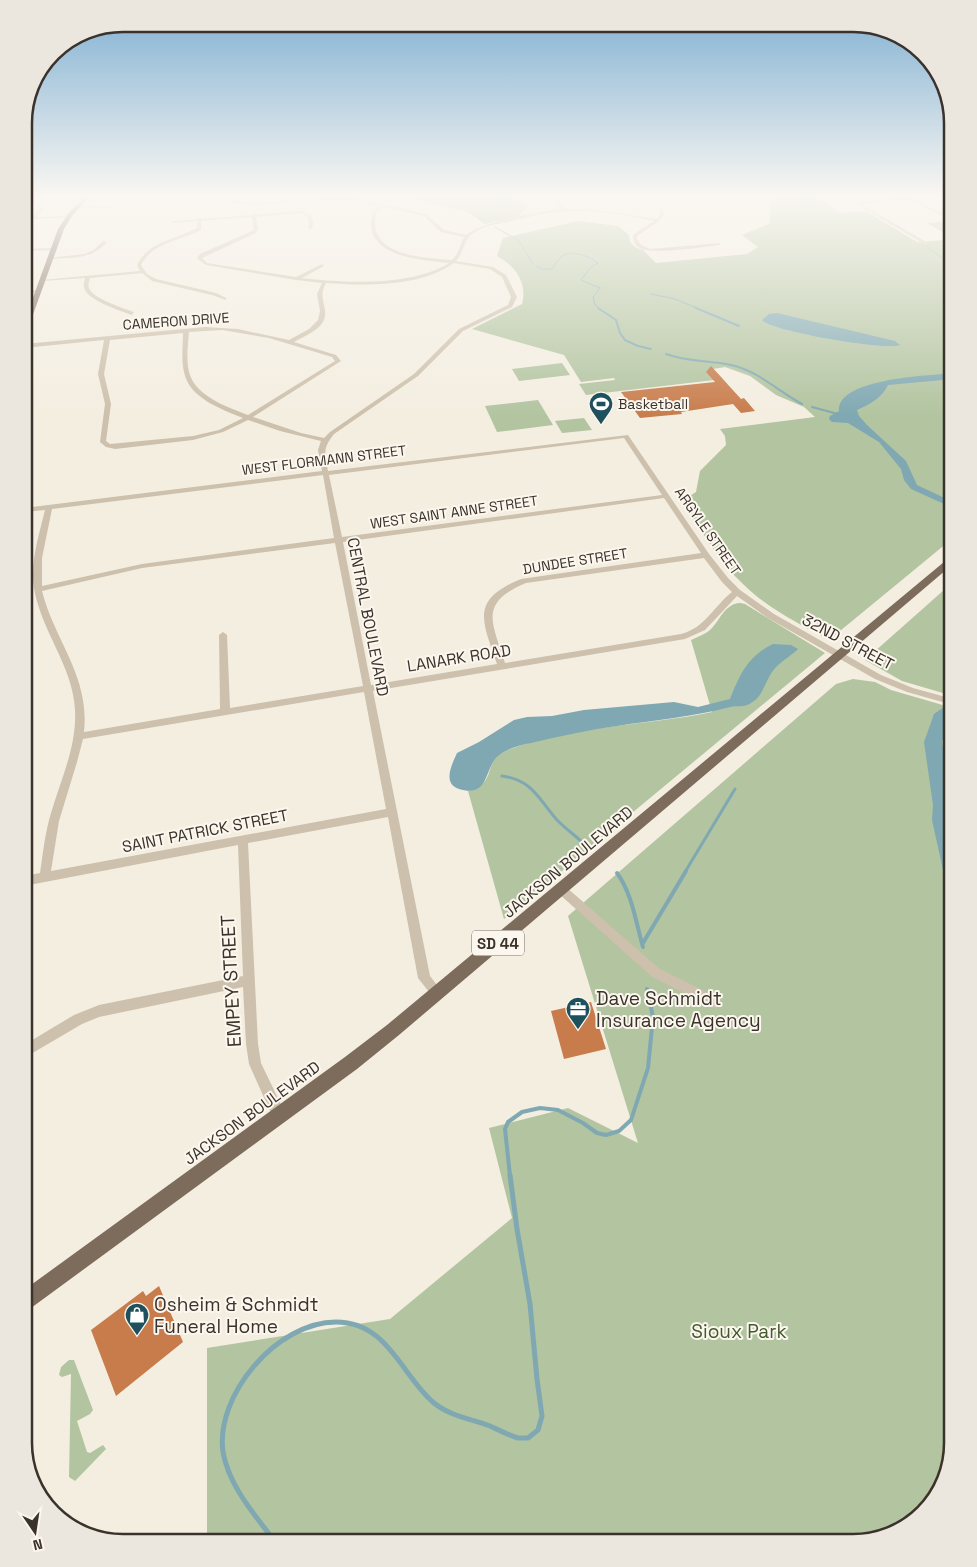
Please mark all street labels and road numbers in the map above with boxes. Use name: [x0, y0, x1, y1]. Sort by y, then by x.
street label: CAMERON DRIVE: [122, 308, 230, 334]
street label: WEST FLORMANN STREET: [241, 441, 407, 479]
street label: ARGYLE STREET: [671, 484, 745, 578]
street label: WEST SAINT ANNE STREET: [369, 491, 539, 533]
street label: CENTRAL BOULEVARD: [342, 536, 394, 698]
street label: DUNDEE STREET: [521, 544, 629, 578]
street label: 32ND STREET: [799, 609, 897, 675]
street label: LANARK ROAD: [406, 639, 512, 677]
street label: JACKSON BOULEVARD: [499, 801, 637, 923]
street label: SAINT PATRICK STREET: [120, 805, 290, 857]
street label: EMPEY STREET: [215, 914, 247, 1048]
road number: SD 44: [472, 930, 524, 956]
street label: JACKSON BOULEVARD: [180, 1056, 324, 1170]

